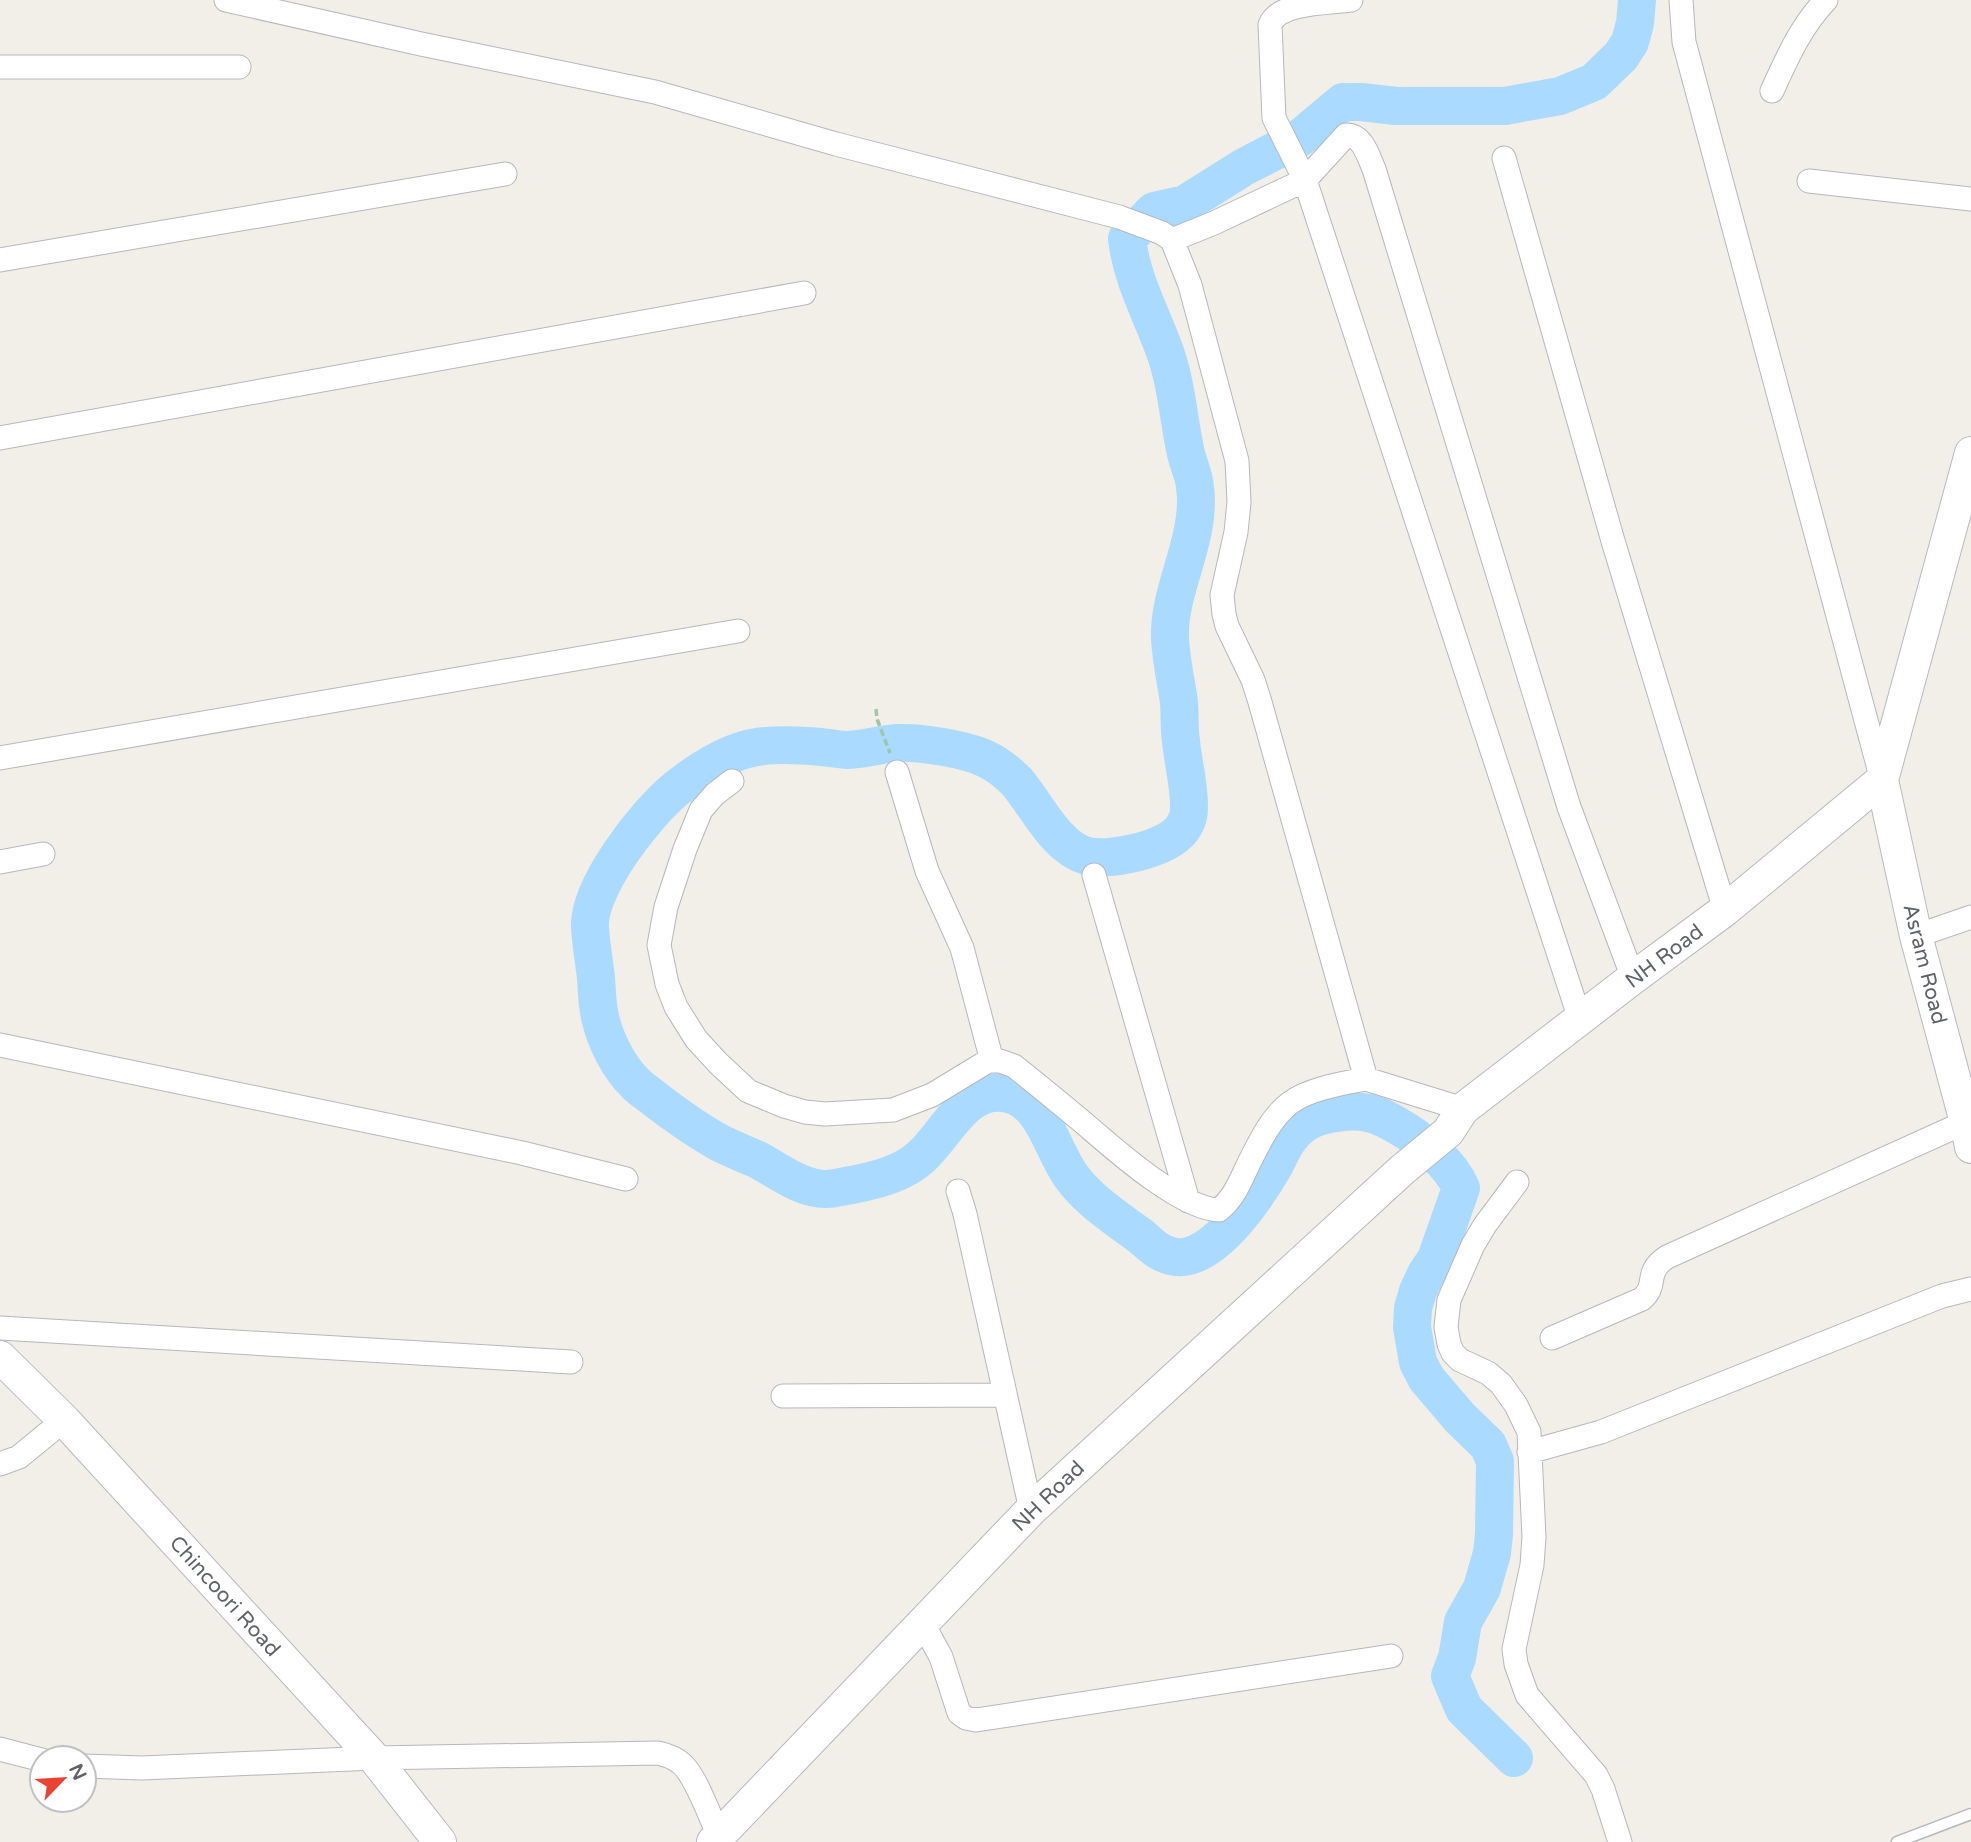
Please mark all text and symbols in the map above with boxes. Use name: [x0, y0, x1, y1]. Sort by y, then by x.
street label: Asram Road: [1897, 901, 1952, 1027]
street label: NH Road: [1620, 919, 1708, 994]
street label: NH Road: [1007, 1456, 1090, 1537]
street label: Chincoori Road: [164, 1531, 285, 1662]
north arrow: [28, 1744, 98, 1814]
text: N: [64, 1761, 91, 1784]

